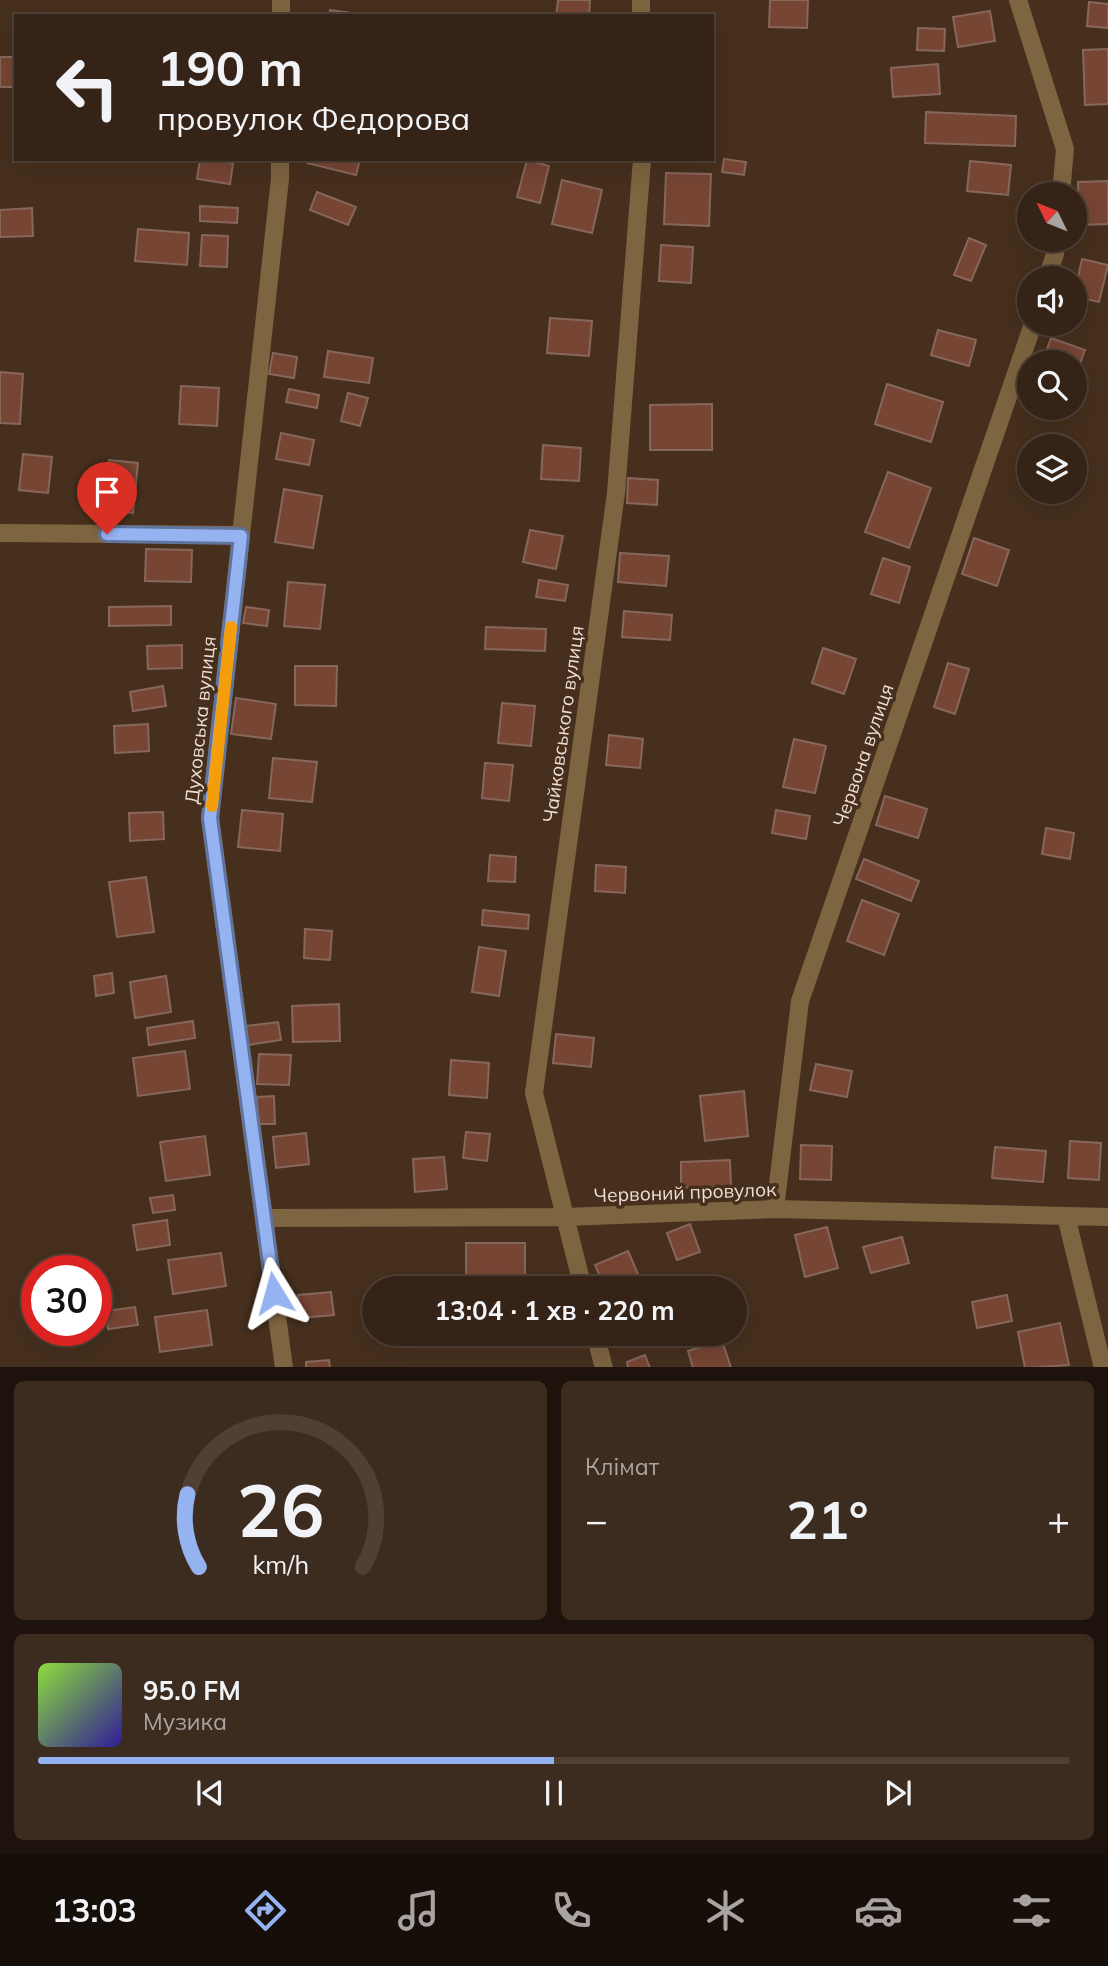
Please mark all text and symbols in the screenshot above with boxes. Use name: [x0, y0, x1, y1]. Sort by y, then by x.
text: 190 m: [157, 37, 303, 98]
icon: left: [42, 42, 133, 133]
text: провулок Федорова: [157, 98, 470, 138]
north arrow: [1017, 182, 1087, 252]
map controls: [1017, 182, 1087, 504]
button: sound: [1017, 266, 1087, 336]
button: search: [1017, 350, 1087, 420]
button: layers: [1017, 434, 1087, 504]
pin: [77, 462, 137, 534]
icon: arrive: [88, 473, 126, 511]
street label: Чайковського вулиця: [537, 624, 589, 824]
street label: Духовська вулиця: [179, 635, 221, 805]
street label: Червона вулиця: [827, 680, 899, 830]
street label: Червоний провулок: [593, 1177, 777, 1207]
speed limit sign: 30: [21, 1255, 112, 1346]
position arrow: [237, 1256, 311, 1330]
text: 13:04 · 1 хв · 220 m: [434, 1294, 675, 1327]
text: Клімат: [585, 1452, 659, 1481]
text: 26: [237, 1464, 324, 1555]
text: 21°: [786, 1487, 869, 1552]
text: −: [585, 1496, 608, 1544]
text: +: [1047, 1496, 1070, 1544]
text: km/h: [252, 1548, 309, 1579]
text: 95.0 FM: [143, 1674, 241, 1707]
text: Музика: [143, 1707, 227, 1736]
icon: previous: [191, 1774, 229, 1812]
icon: pause: [535, 1774, 573, 1812]
icon: next: [879, 1774, 917, 1812]
icon: directions: [241, 1886, 290, 1935]
icon: music: [394, 1886, 443, 1935]
icon: phone: [547, 1886, 596, 1935]
icon: climate: [701, 1886, 750, 1935]
icon: car: [854, 1886, 903, 1935]
icon: filters: [1007, 1886, 1056, 1935]
text: 13:03: [52, 1890, 137, 1930]

